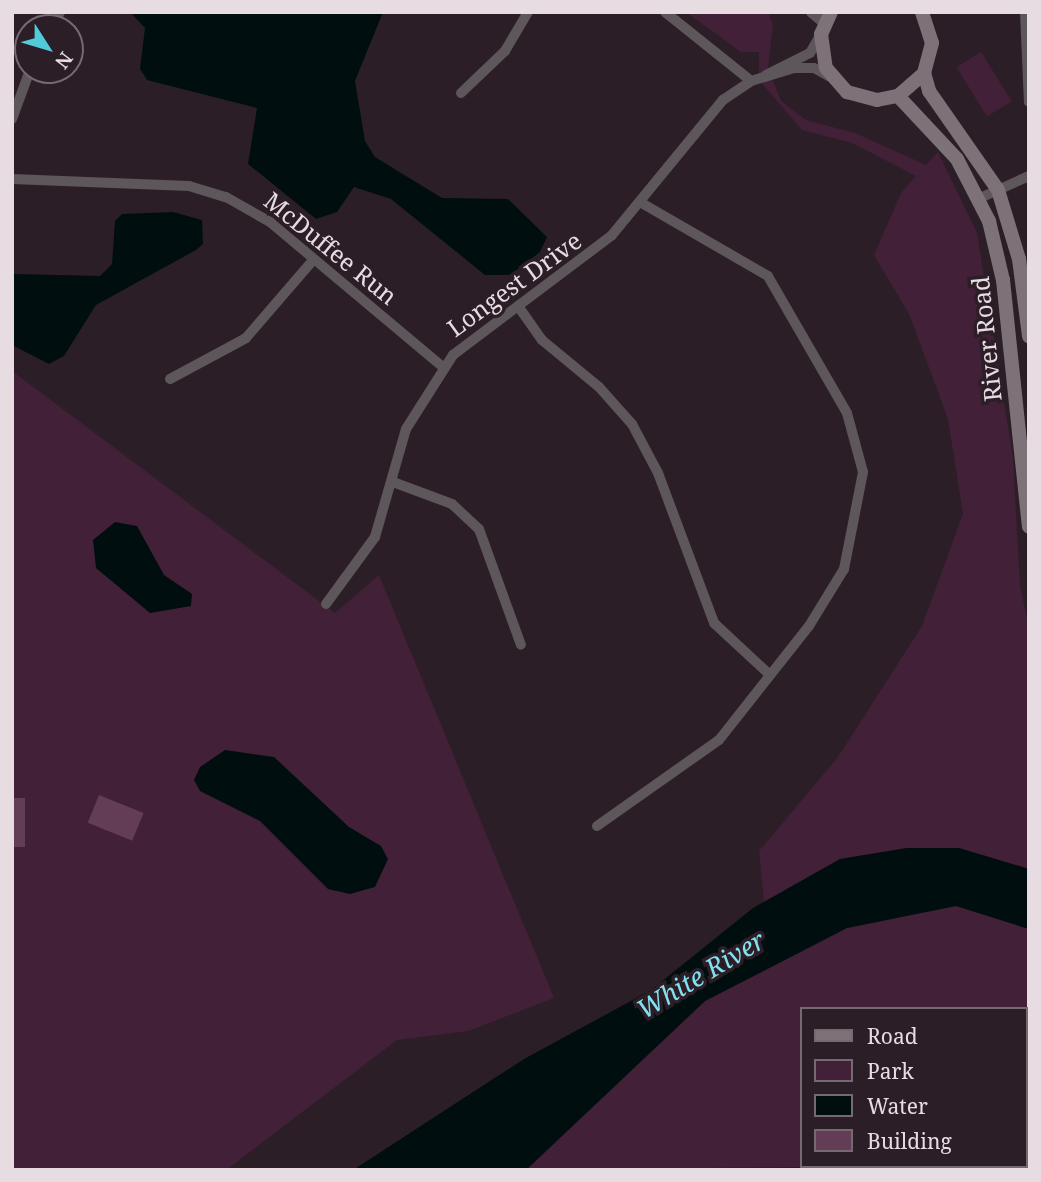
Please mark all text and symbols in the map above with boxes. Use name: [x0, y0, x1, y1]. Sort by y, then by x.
north arrow: [14, 14, 84, 84]
text: N: [49, 47, 79, 74]
street label: McDuffee Run: [259, 186, 403, 310]
street label: Longest Drive: [441, 226, 587, 342]
street label: River Road: [965, 275, 1007, 403]
water label: White River: [631, 925, 771, 1025]
legend: [800, 1007, 1027, 1168]
text: Road: [867, 1022, 918, 1050]
text: Park: [867, 1057, 914, 1085]
text: Water: [867, 1092, 928, 1120]
text: Building: [867, 1127, 952, 1155]

